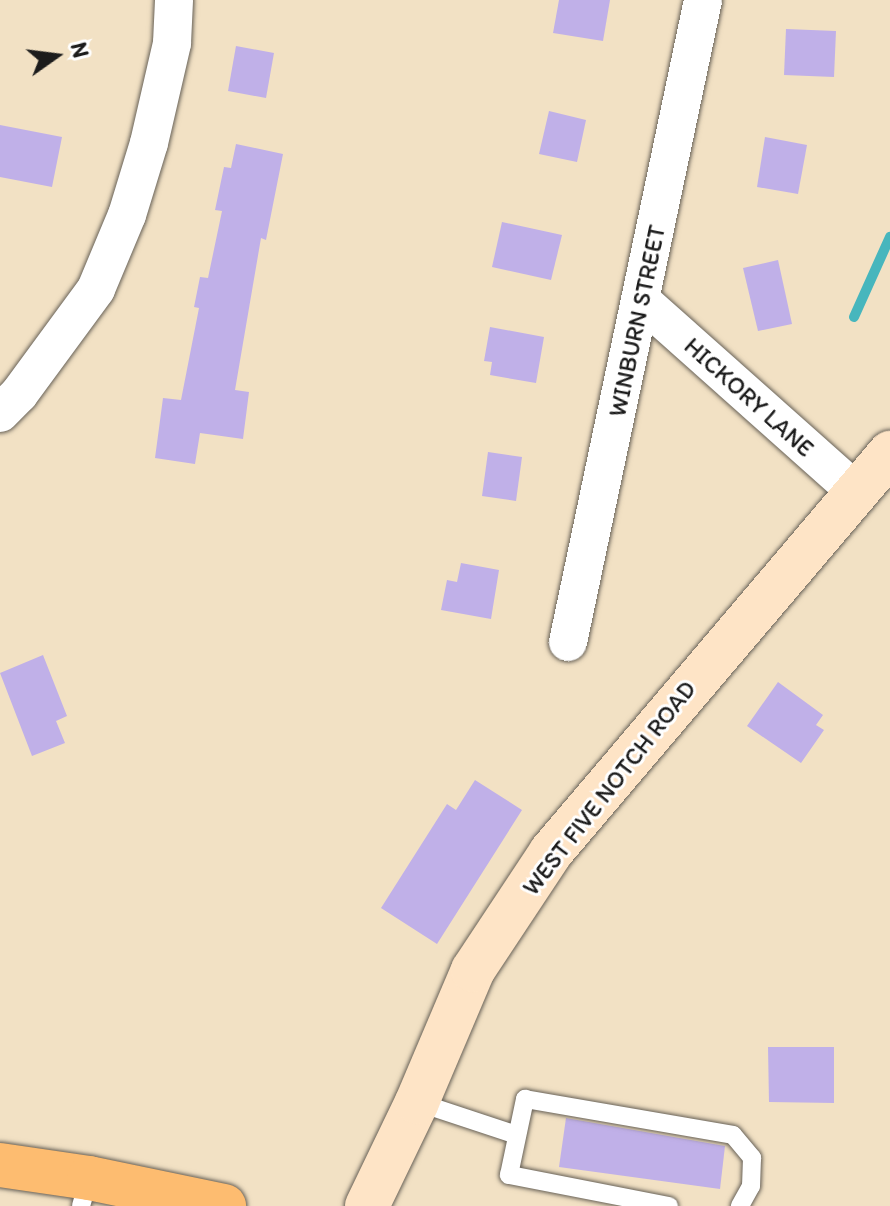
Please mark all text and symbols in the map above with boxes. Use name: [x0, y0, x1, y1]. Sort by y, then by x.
north arrow: [16, 16, 96, 96]
text: N: [65, 40, 95, 61]
street label: WINBURN STREET: [603, 222, 671, 420]
street label: HICKORY LANE: [678, 331, 820, 463]
street label: WEST FIVE NOTCH ROAD: [515, 674, 703, 902]

